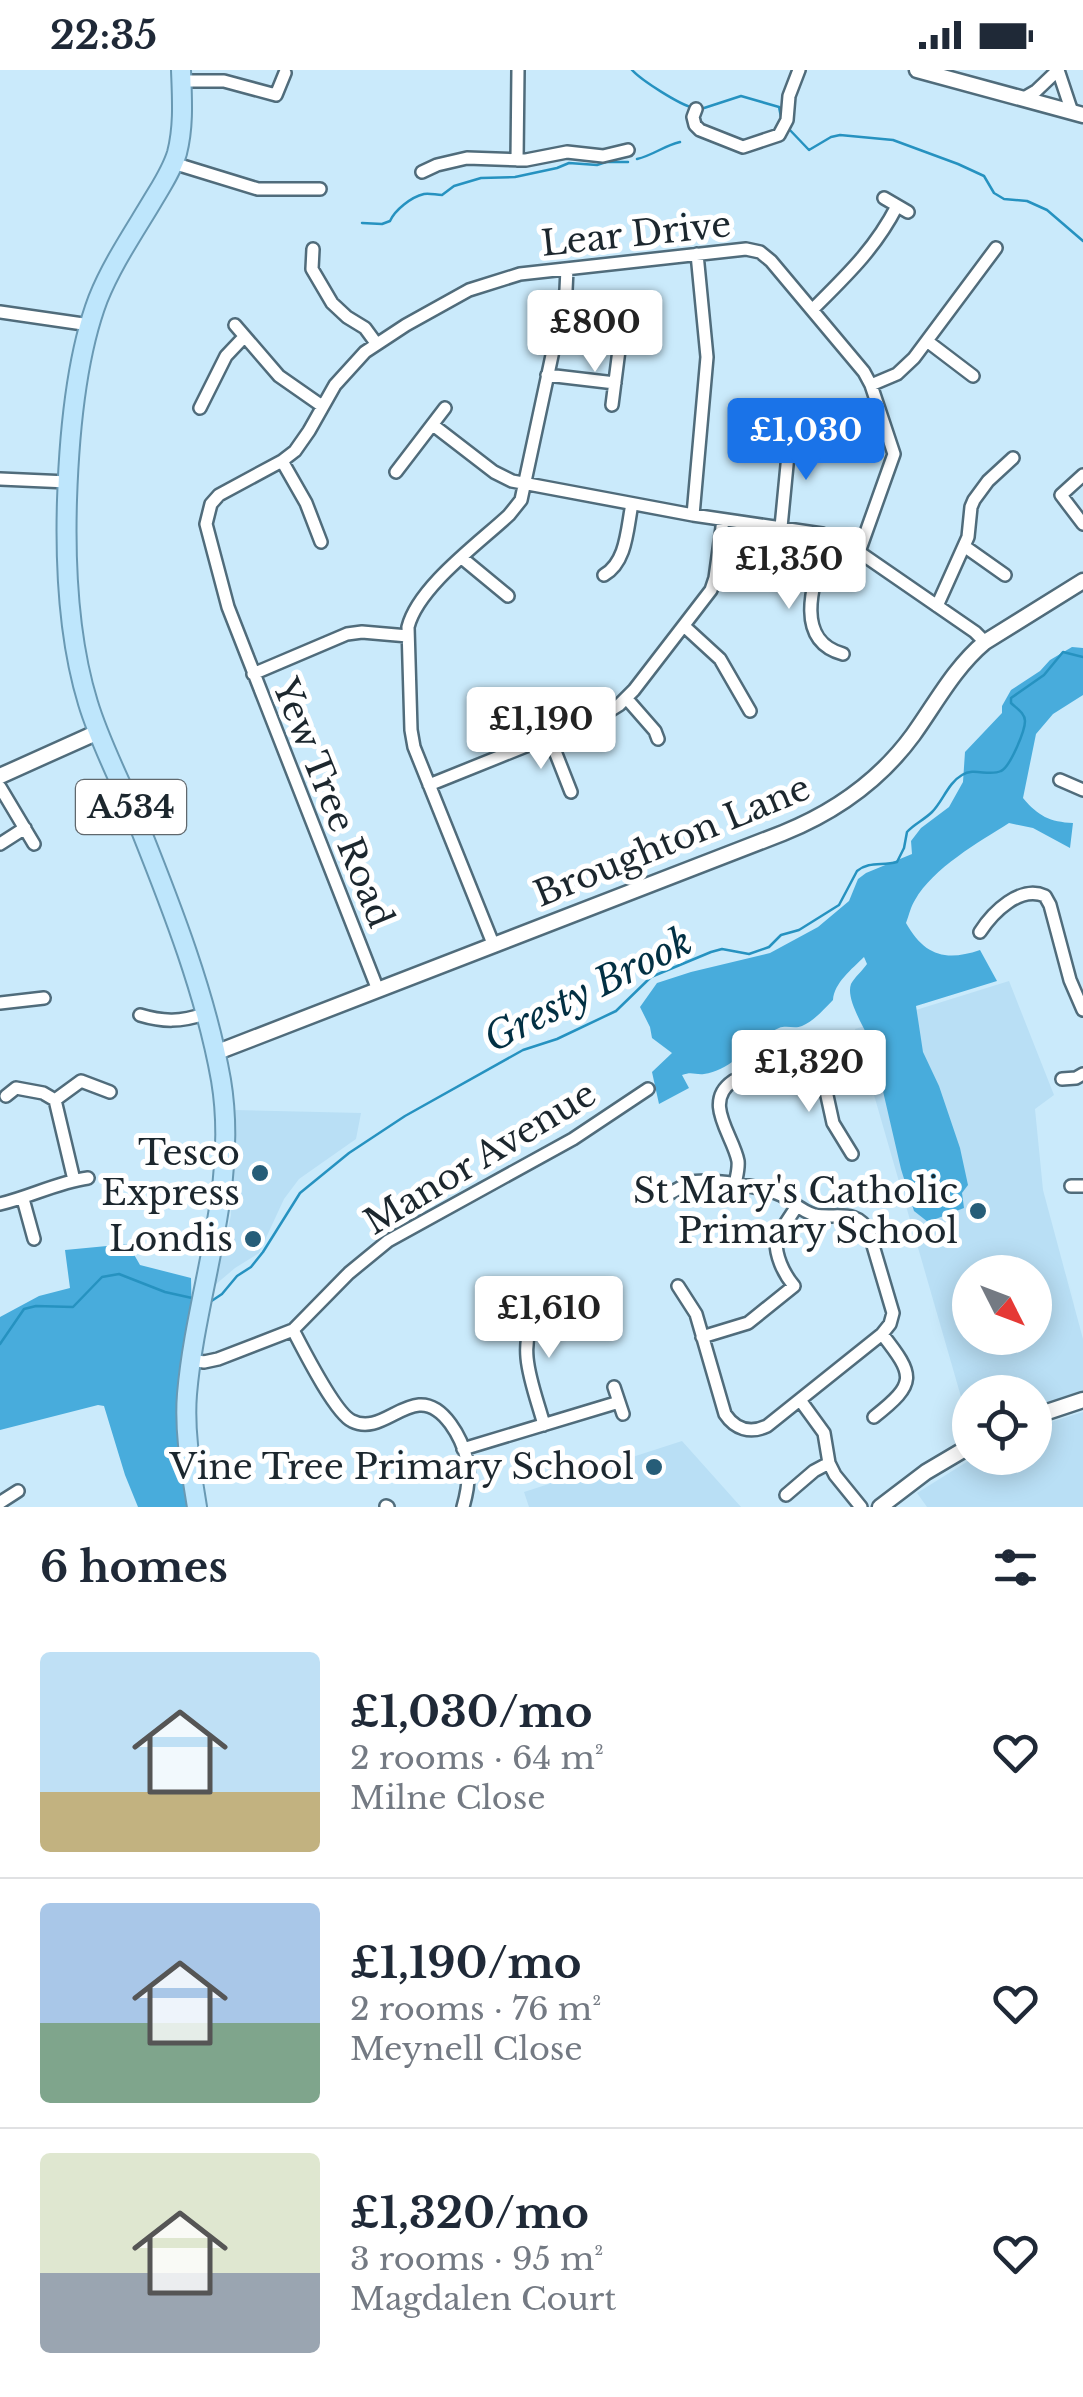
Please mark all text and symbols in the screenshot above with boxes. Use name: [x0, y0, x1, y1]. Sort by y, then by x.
text: 22:35: [50, 12, 157, 59]
street label: Lear Drive: [539, 202, 733, 265]
pin: £800: [536, 290, 654, 375]
text: £800: [549, 302, 641, 342]
pin: £1,030: [725, 398, 887, 483]
text: £1,030: [749, 410, 863, 450]
pin: £1,350: [708, 527, 870, 612]
text: £1,350: [735, 539, 843, 579]
street label: Yew Tree Road: [264, 671, 403, 934]
pin: £1,190: [460, 687, 622, 772]
text: £1,190: [489, 699, 593, 739]
street label: Broughton Lane: [528, 766, 816, 916]
road number: A534: [76, 780, 186, 834]
water label: Gresty Brook: [476, 917, 700, 1062]
pin: £1,320: [728, 1030, 890, 1115]
text: £1,320: [754, 1042, 864, 1082]
street label: Manor Avenue: [356, 1072, 603, 1244]
place label: Tesco Express: [101, 1131, 240, 1214]
marker: Tesco Express: [249, 1162, 271, 1184]
place label: St Mary's Catholic Primary School: [633, 1169, 958, 1252]
marker: St Mary's Catholic Primary School: [967, 1200, 989, 1222]
place label: Londis: [109, 1217, 233, 1260]
marker: Londis: [242, 1228, 264, 1250]
north arrow: [952, 1255, 1052, 1355]
map controls: [952, 1255, 1052, 1475]
pin: £1,610: [468, 1276, 630, 1361]
text: £1,610: [497, 1288, 601, 1328]
button: locate: [952, 1375, 1052, 1475]
place label: Vine Tree Primary School: [169, 1445, 634, 1488]
marker: Vine Tree Primary School: [643, 1456, 665, 1478]
icon: filters: [988, 1540, 1043, 1595]
text: 6 homes: [40, 1541, 228, 1593]
text: £1,030/mo: [350, 1686, 593, 1738]
icon: home: [120, 1692, 240, 1812]
icon: heart: [988, 1725, 1043, 1780]
text: 2 rooms · 64 m²: [350, 1738, 604, 1778]
text: Milne Close: [350, 1778, 546, 1818]
text: £1,190/mo: [350, 1937, 582, 1989]
icon: home: [120, 1943, 240, 2063]
icon: heart: [988, 1976, 1043, 2031]
text: 2 rooms · 76 m²: [350, 1989, 601, 2029]
text: Meynell Close: [350, 2029, 583, 2069]
text: £1,320/mo: [350, 2187, 589, 2239]
icon: home: [120, 2193, 240, 2313]
icon: heart: [988, 2226, 1043, 2281]
text: 3 rooms · 95 m²: [350, 2239, 603, 2279]
text: Magdalen Court: [350, 2279, 616, 2319]

